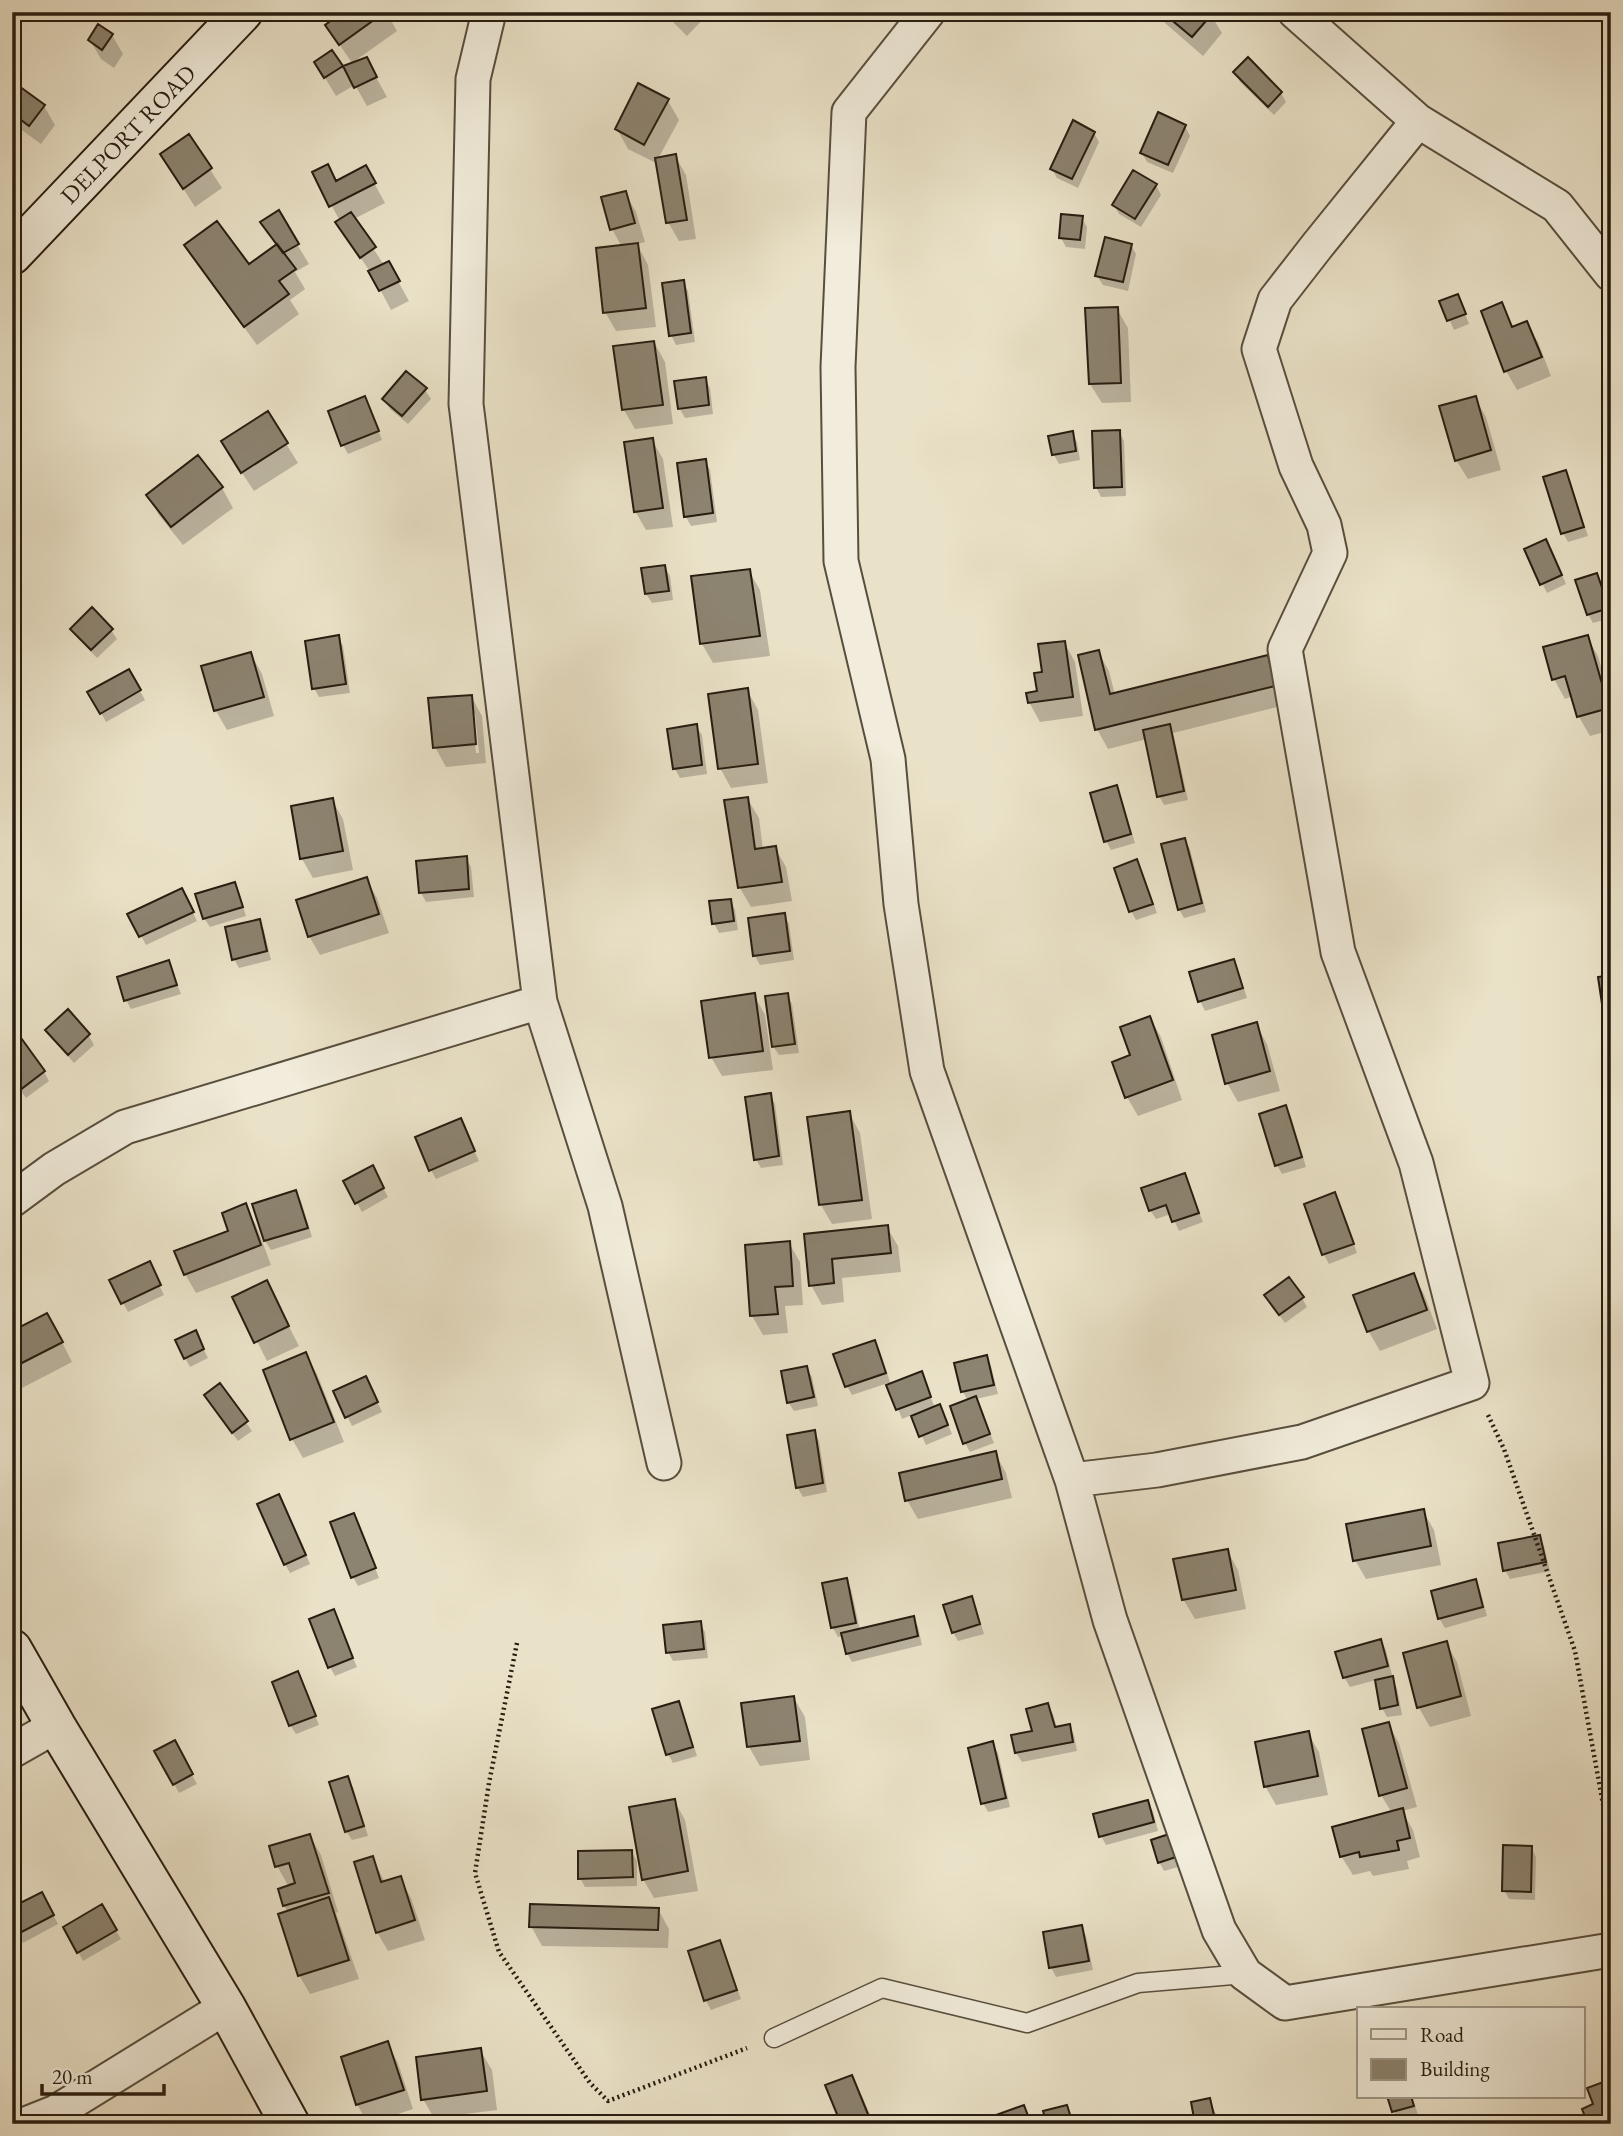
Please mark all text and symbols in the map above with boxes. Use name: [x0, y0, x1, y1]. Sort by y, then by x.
street label: DELPORT ROAD: [54, 58, 202, 210]
legend: [1357, 2007, 1584, 2098]
text: Road: [1420, 2021, 1464, 2048]
scale bar: [42, 2052, 164, 2096]
text: Building: [1420, 2055, 1490, 2082]
text: 20 m: [52, 2063, 93, 2090]

